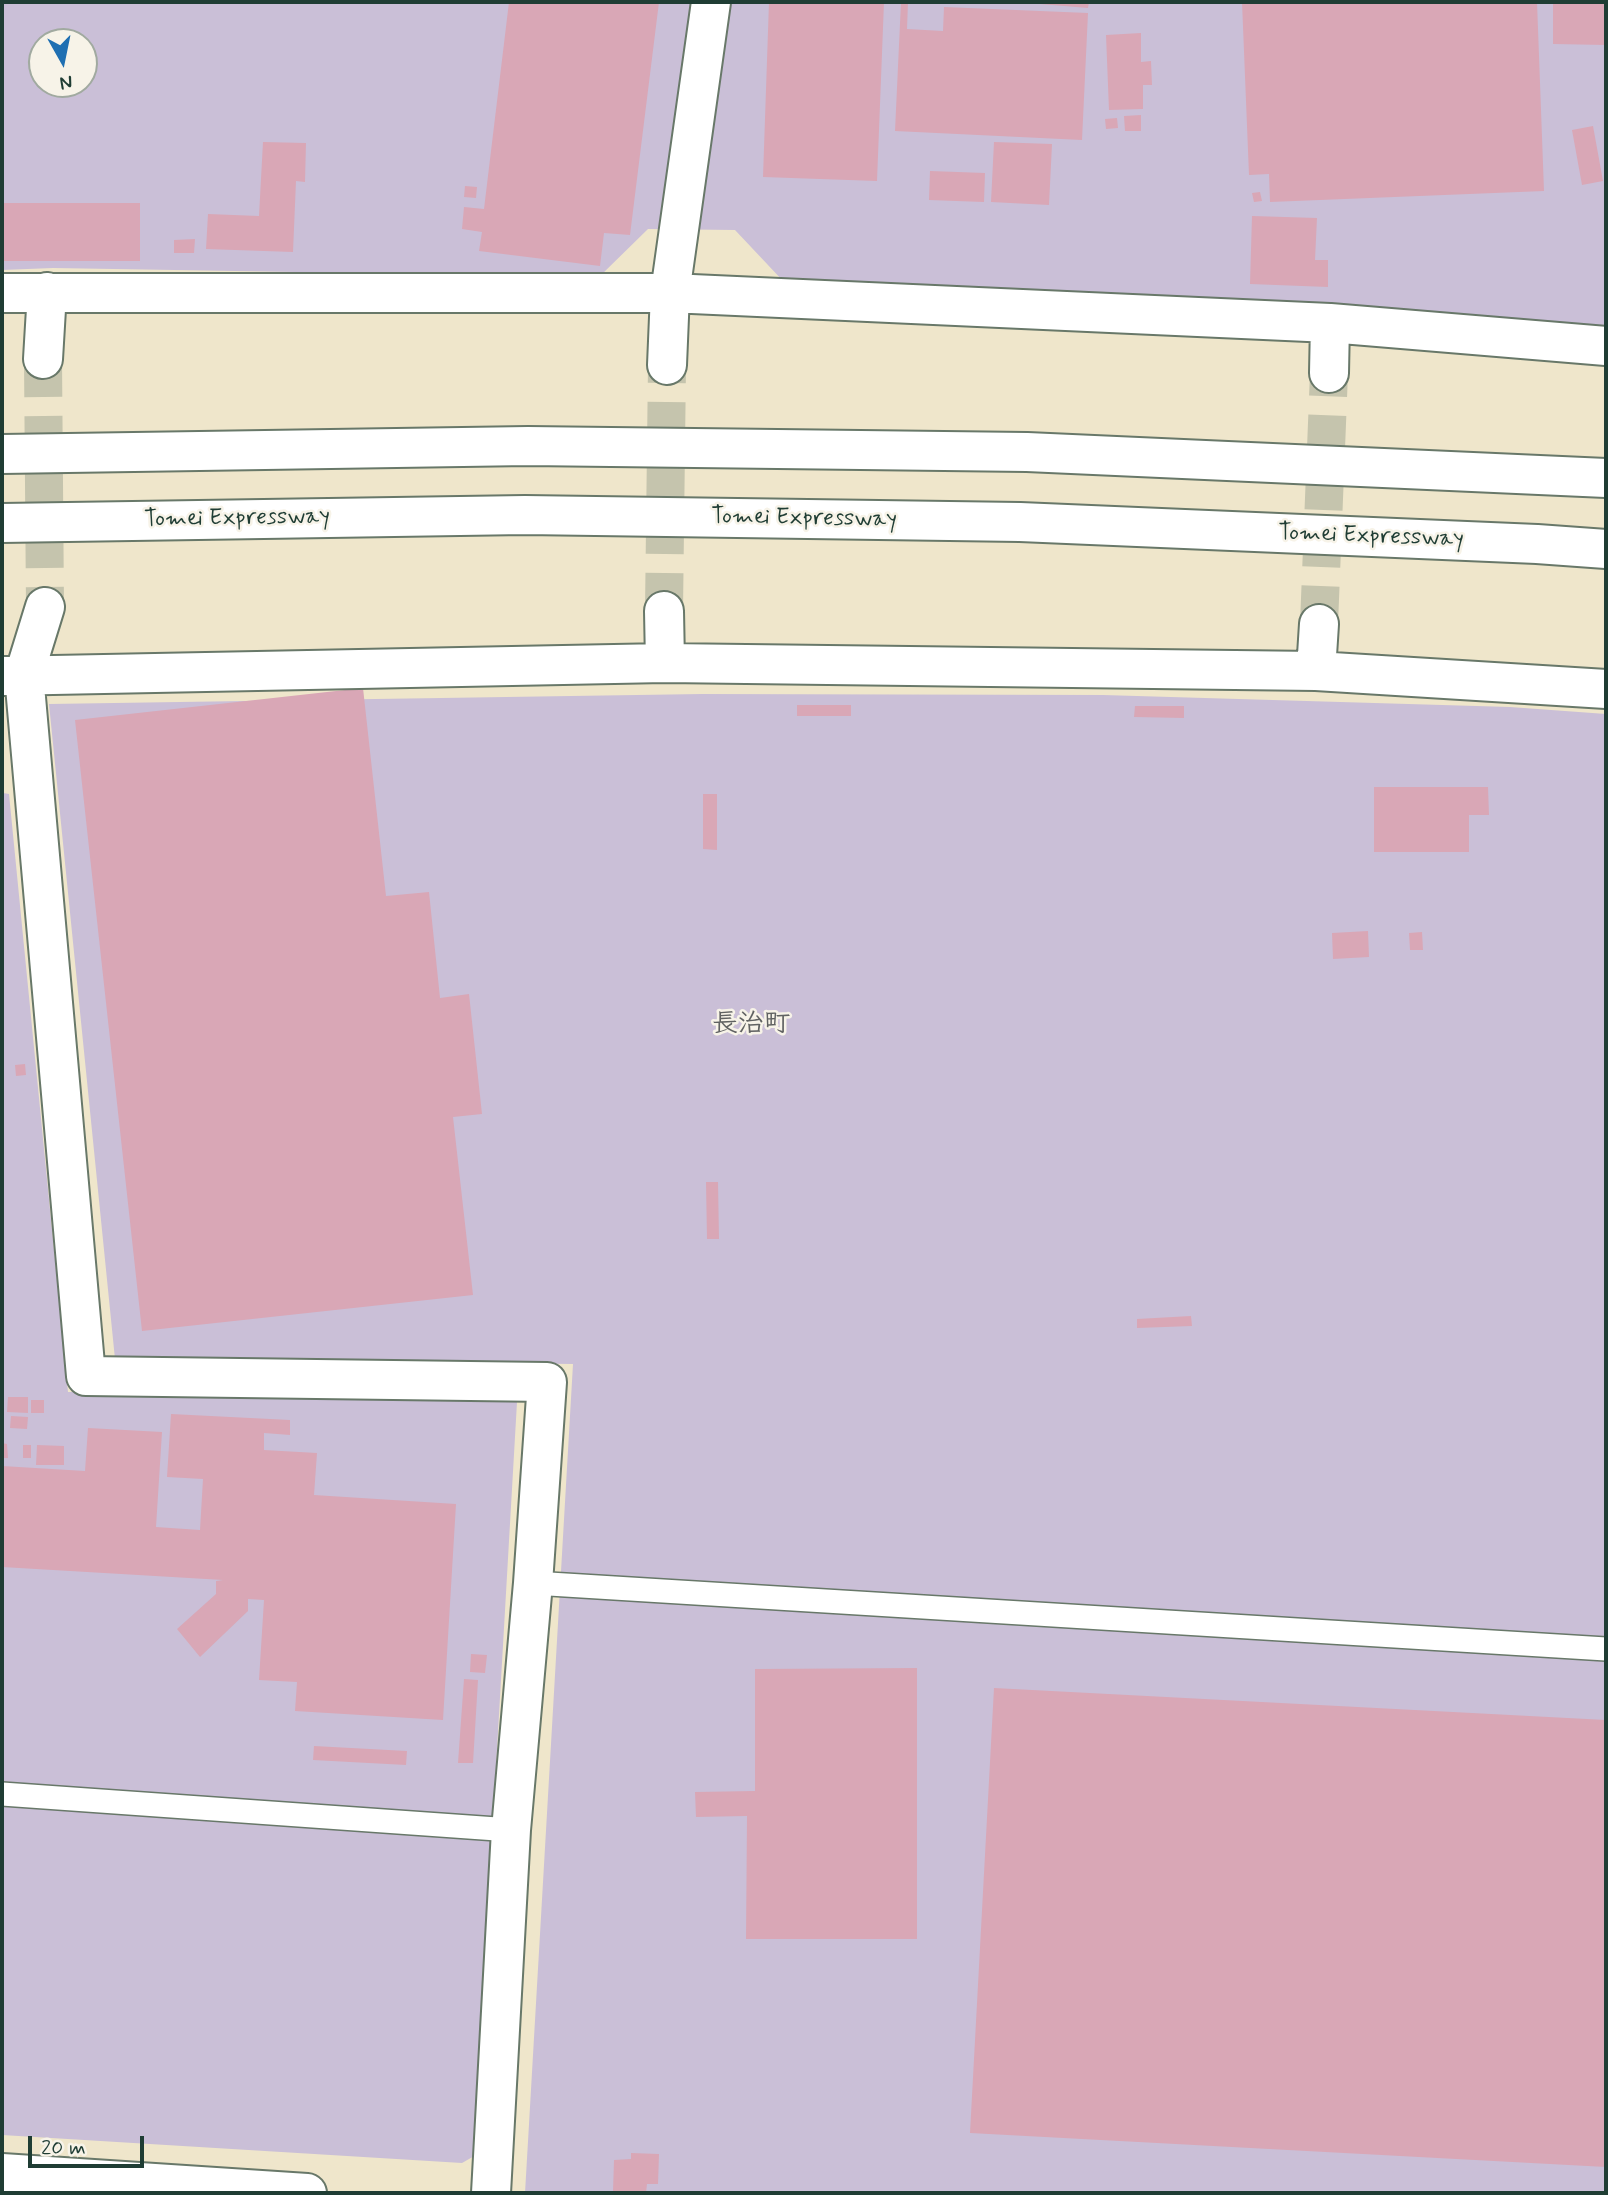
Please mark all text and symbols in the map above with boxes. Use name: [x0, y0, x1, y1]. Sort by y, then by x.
north arrow: [28, 28, 98, 98]
text: N: [58, 69, 74, 96]
street label: Tomei Expressway: [144, 504, 330, 534]
street label: Tomei Expressway: [711, 504, 897, 534]
street label: Tomei Expressway: [1278, 520, 1464, 554]
district label: 長治町: [712, 1010, 790, 1042]
scale bar: [32, 2122, 147, 2166]
text: 20 m: [41, 2134, 86, 2162]

